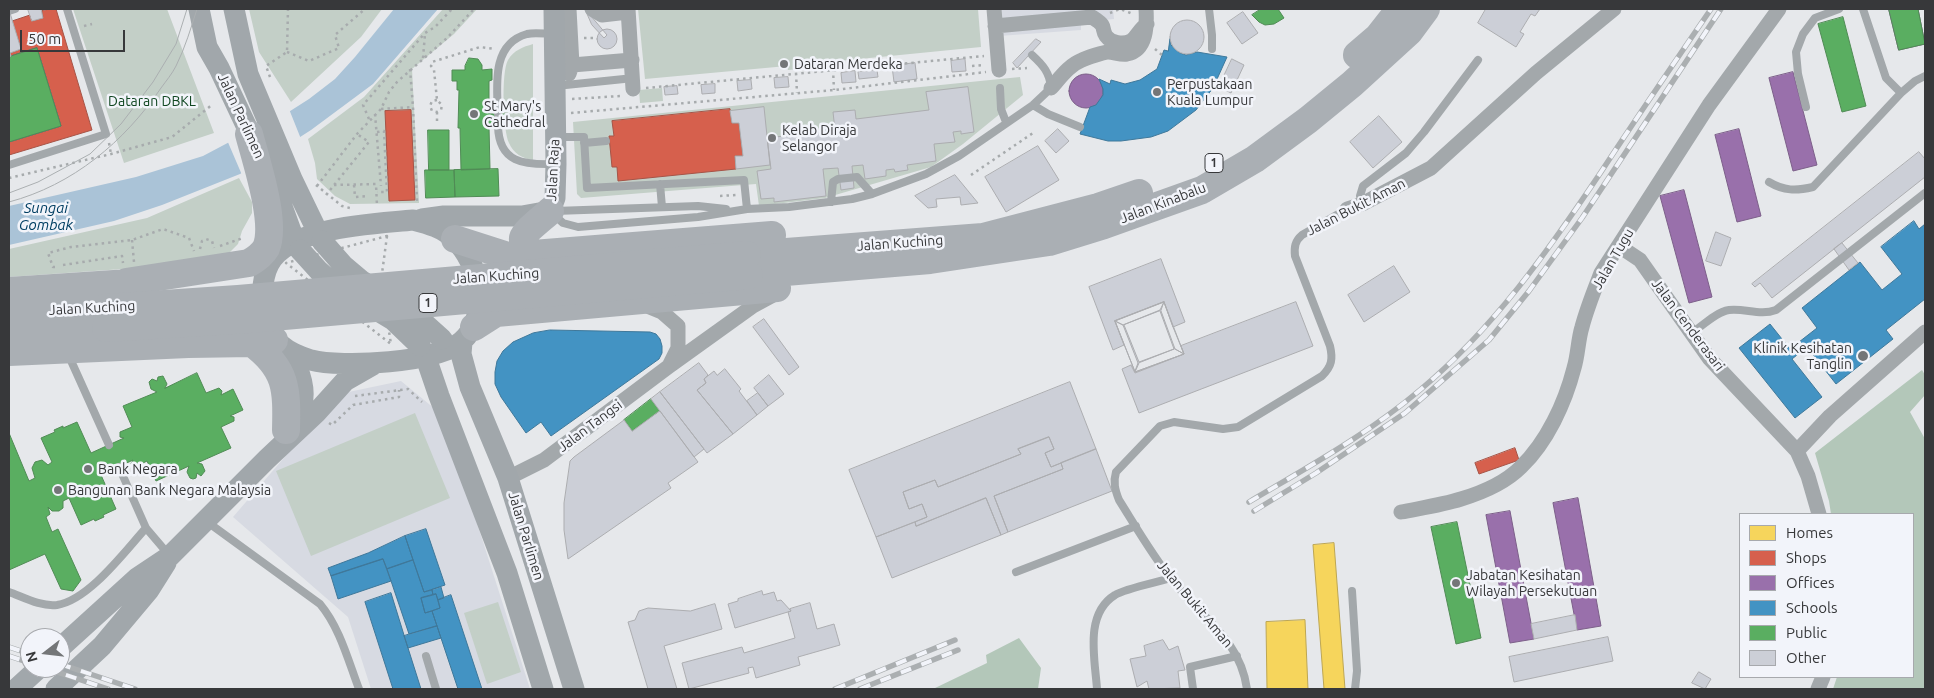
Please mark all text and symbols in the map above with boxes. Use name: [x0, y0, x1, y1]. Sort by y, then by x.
scale bar: [22, 20, 128, 52]
text: 50 m: [28, 30, 61, 47]
place label: Dataran Merdeka: [794, 56, 903, 72]
marker: Dataran Merdeka: [778, 58, 790, 70]
street label: Jalan Parlimen: [214, 71, 268, 161]
place label: Perpustakaan Kuala Lumpur: [1167, 76, 1253, 108]
marker: Perpustakaan Kuala Lumpur: [1151, 86, 1163, 98]
park label: Dataran DBKL: [108, 93, 196, 109]
place label: St Mary's Cathedral: [484, 98, 545, 130]
marker: St Mary's Cathedral: [468, 108, 480, 120]
place label: Kelab Diraja Selangor: [782, 122, 857, 154]
marker: Kelab Diraja Selangor: [766, 132, 778, 144]
street label: Jalan Raja: [543, 138, 563, 202]
road number: 1: [1205, 154, 1223, 172]
street label: Jalan Bukit Aman: [1304, 175, 1408, 239]
street label: Jalan Kinabalu: [1118, 179, 1208, 227]
water label: Sungai Gombak: [19, 199, 73, 234]
street label: Jalan Tugu: [1589, 226, 1637, 292]
street label: Jalan Kuching: [856, 232, 944, 254]
street label: Jalan Kuching: [452, 265, 540, 287]
street label: Jalan Cenderasari: [1648, 276, 1728, 374]
road number: 1: [419, 294, 437, 312]
street label: Jalan Kuching: [48, 297, 136, 319]
place label: Klinik Kesihatan Tanglin: [1753, 340, 1852, 372]
marker: Klinik Kesihatan Tanglin: [1856, 349, 1870, 363]
street label: Jalan Tangsi: [555, 396, 625, 456]
place label: Bank Negara: [98, 461, 178, 477]
marker: Bank Negara: [82, 463, 94, 475]
place label: Bangunan Bank Negara Malaysia: [68, 482, 271, 498]
marker: Bangunan Bank Negara Malaysia: [52, 484, 64, 496]
street label: Jalan Parlimen: [505, 490, 547, 582]
legend: [1739, 513, 1914, 678]
text: Homes: [1786, 524, 1833, 541]
text: Shops: [1786, 549, 1827, 566]
street label: Jalan Bukit Aman: [1154, 557, 1236, 651]
place label: Jabatan Kesihatan Wilayah Persekutuan: [1466, 567, 1597, 600]
text: Offices: [1786, 574, 1834, 591]
marker: Jabatan Kesihatan Wilayah Persekutuan: [1450, 577, 1462, 589]
text: Schools: [1786, 599, 1837, 616]
text: Public: [1786, 624, 1827, 641]
north arrow: [20, 628, 70, 678]
text: Other: [1786, 649, 1826, 666]
text: N: [22, 650, 41, 664]

